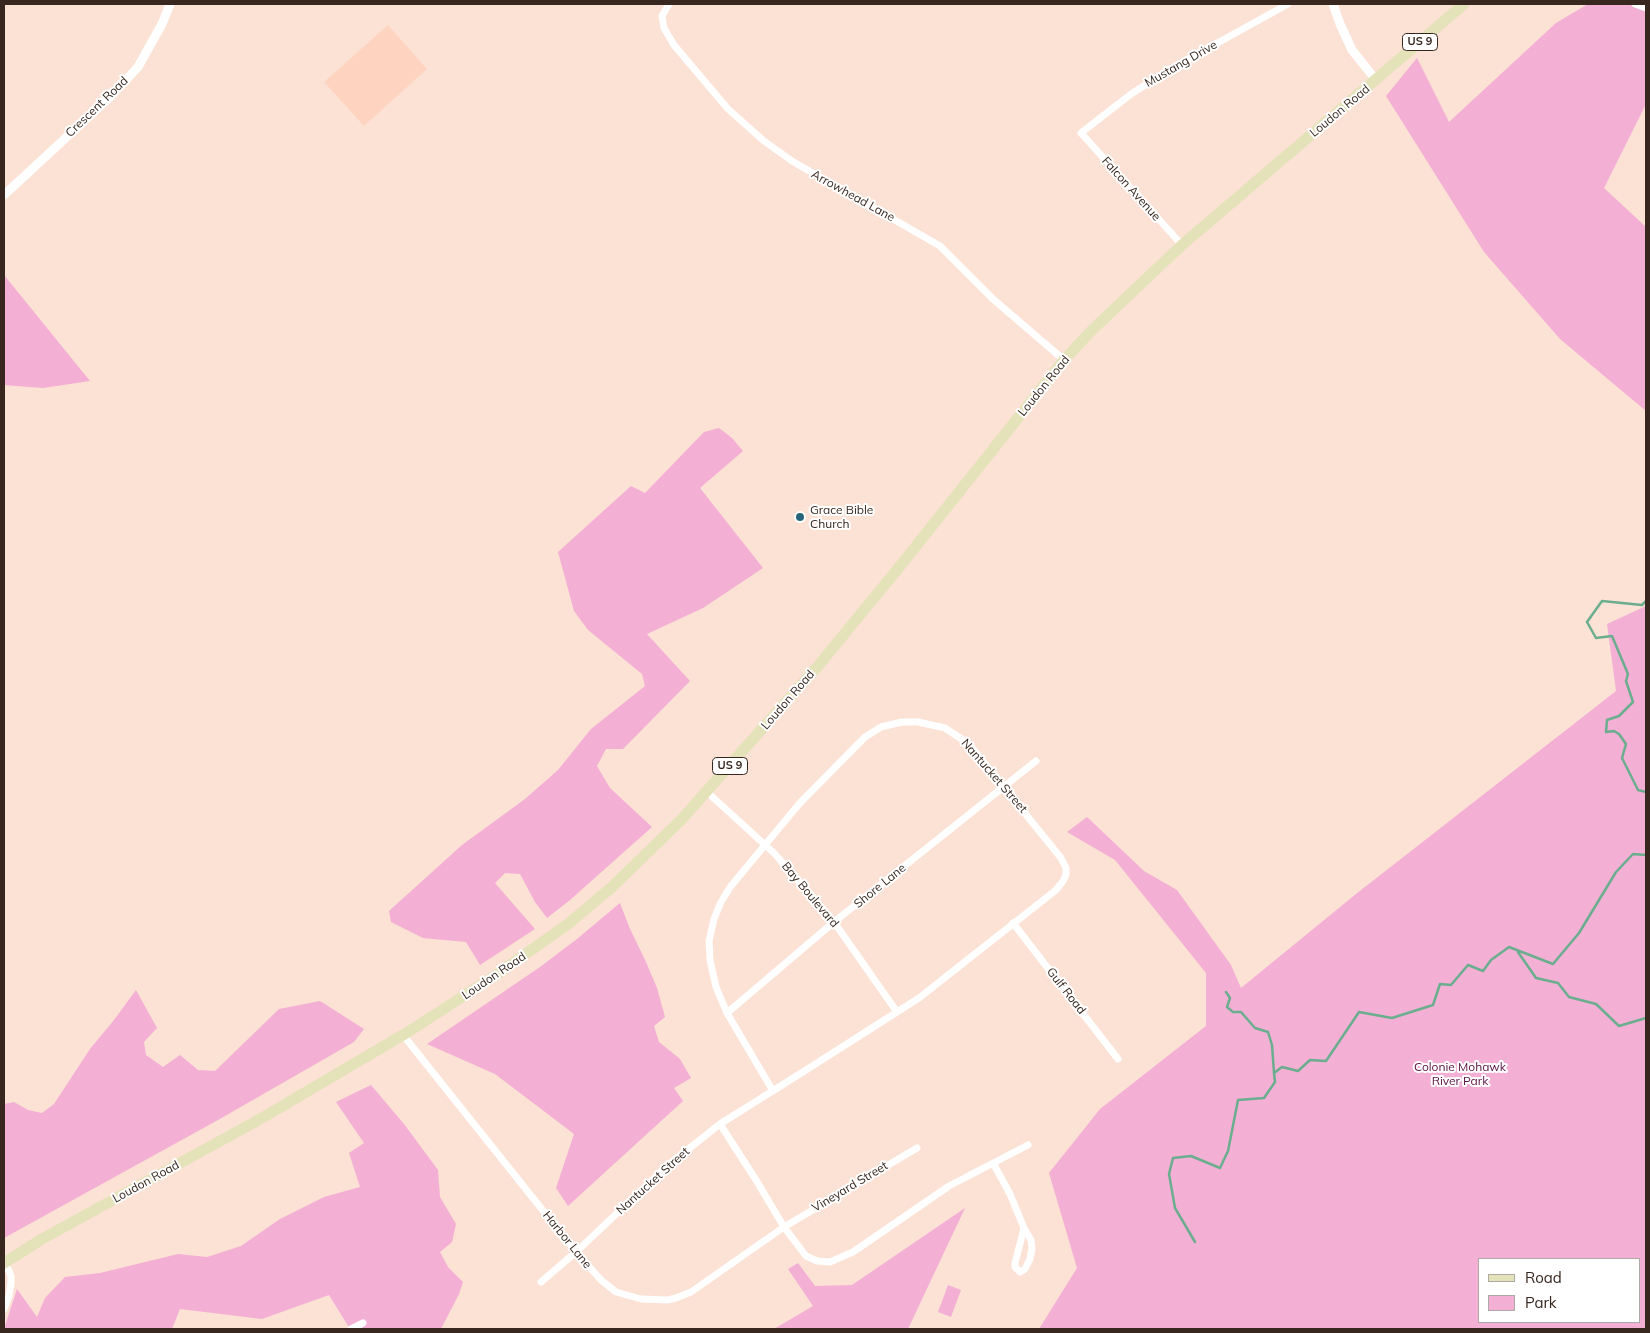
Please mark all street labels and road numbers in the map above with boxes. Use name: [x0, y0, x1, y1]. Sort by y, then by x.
road number: US 9: [1402, 34, 1438, 51]
street label: Mustang Drive: [1142, 38, 1220, 90]
street label: Crescent Road: [63, 74, 131, 140]
street label: Loudon Road: [1307, 82, 1373, 140]
street label: Falcon Avenue: [1098, 154, 1164, 224]
street label: Arrowhead Lane: [809, 167, 897, 225]
street label: Loudon Road: [1015, 353, 1073, 419]
street label: Loudon Road: [758, 667, 818, 733]
street label: Nantucket Street: [958, 736, 1030, 816]
road number: US 9: [712, 758, 748, 774]
street label: Bay Boulevard: [778, 859, 842, 931]
street label: Shore Lane: [851, 861, 909, 911]
street label: Loudon Road: [459, 949, 529, 1003]
street label: Gulf Road: [1043, 965, 1089, 1017]
street label: Nantucket Street: [614, 1144, 692, 1218]
street label: Loudon Road: [110, 1158, 182, 1206]
street label: Vineyard Street: [809, 1159, 891, 1215]
street label: Harbor Lane: [540, 1208, 594, 1272]

